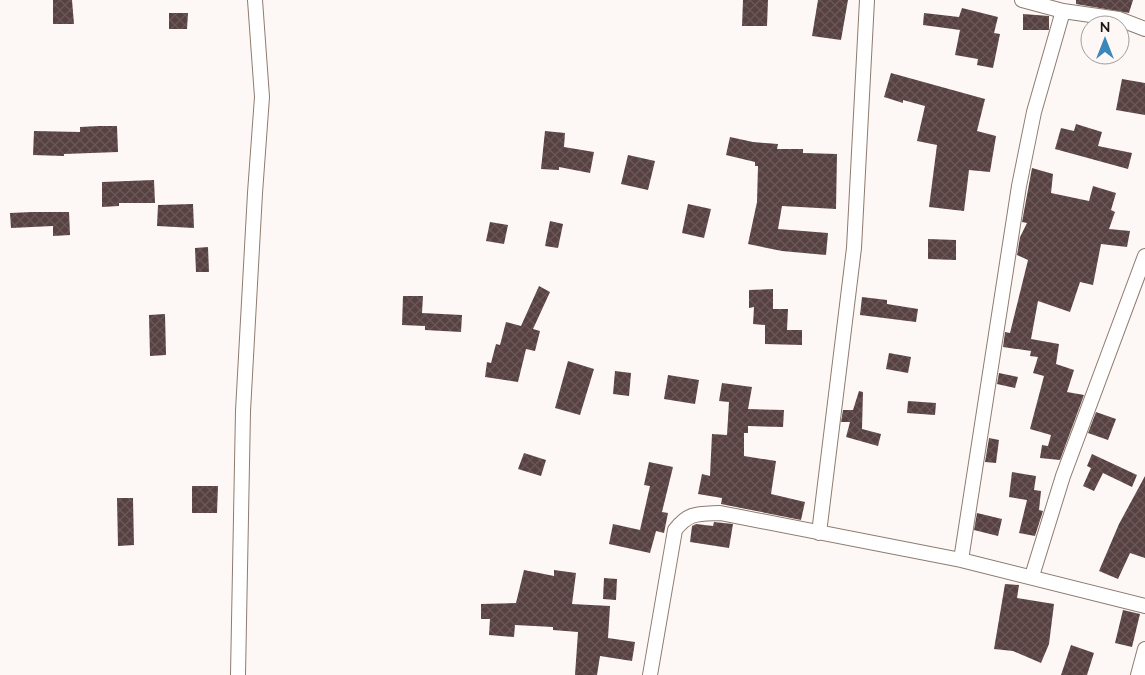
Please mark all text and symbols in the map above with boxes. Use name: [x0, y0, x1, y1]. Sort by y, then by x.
north arrow: [1080, 15, 1130, 65]
text: N: [1100, 18, 1110, 36]

